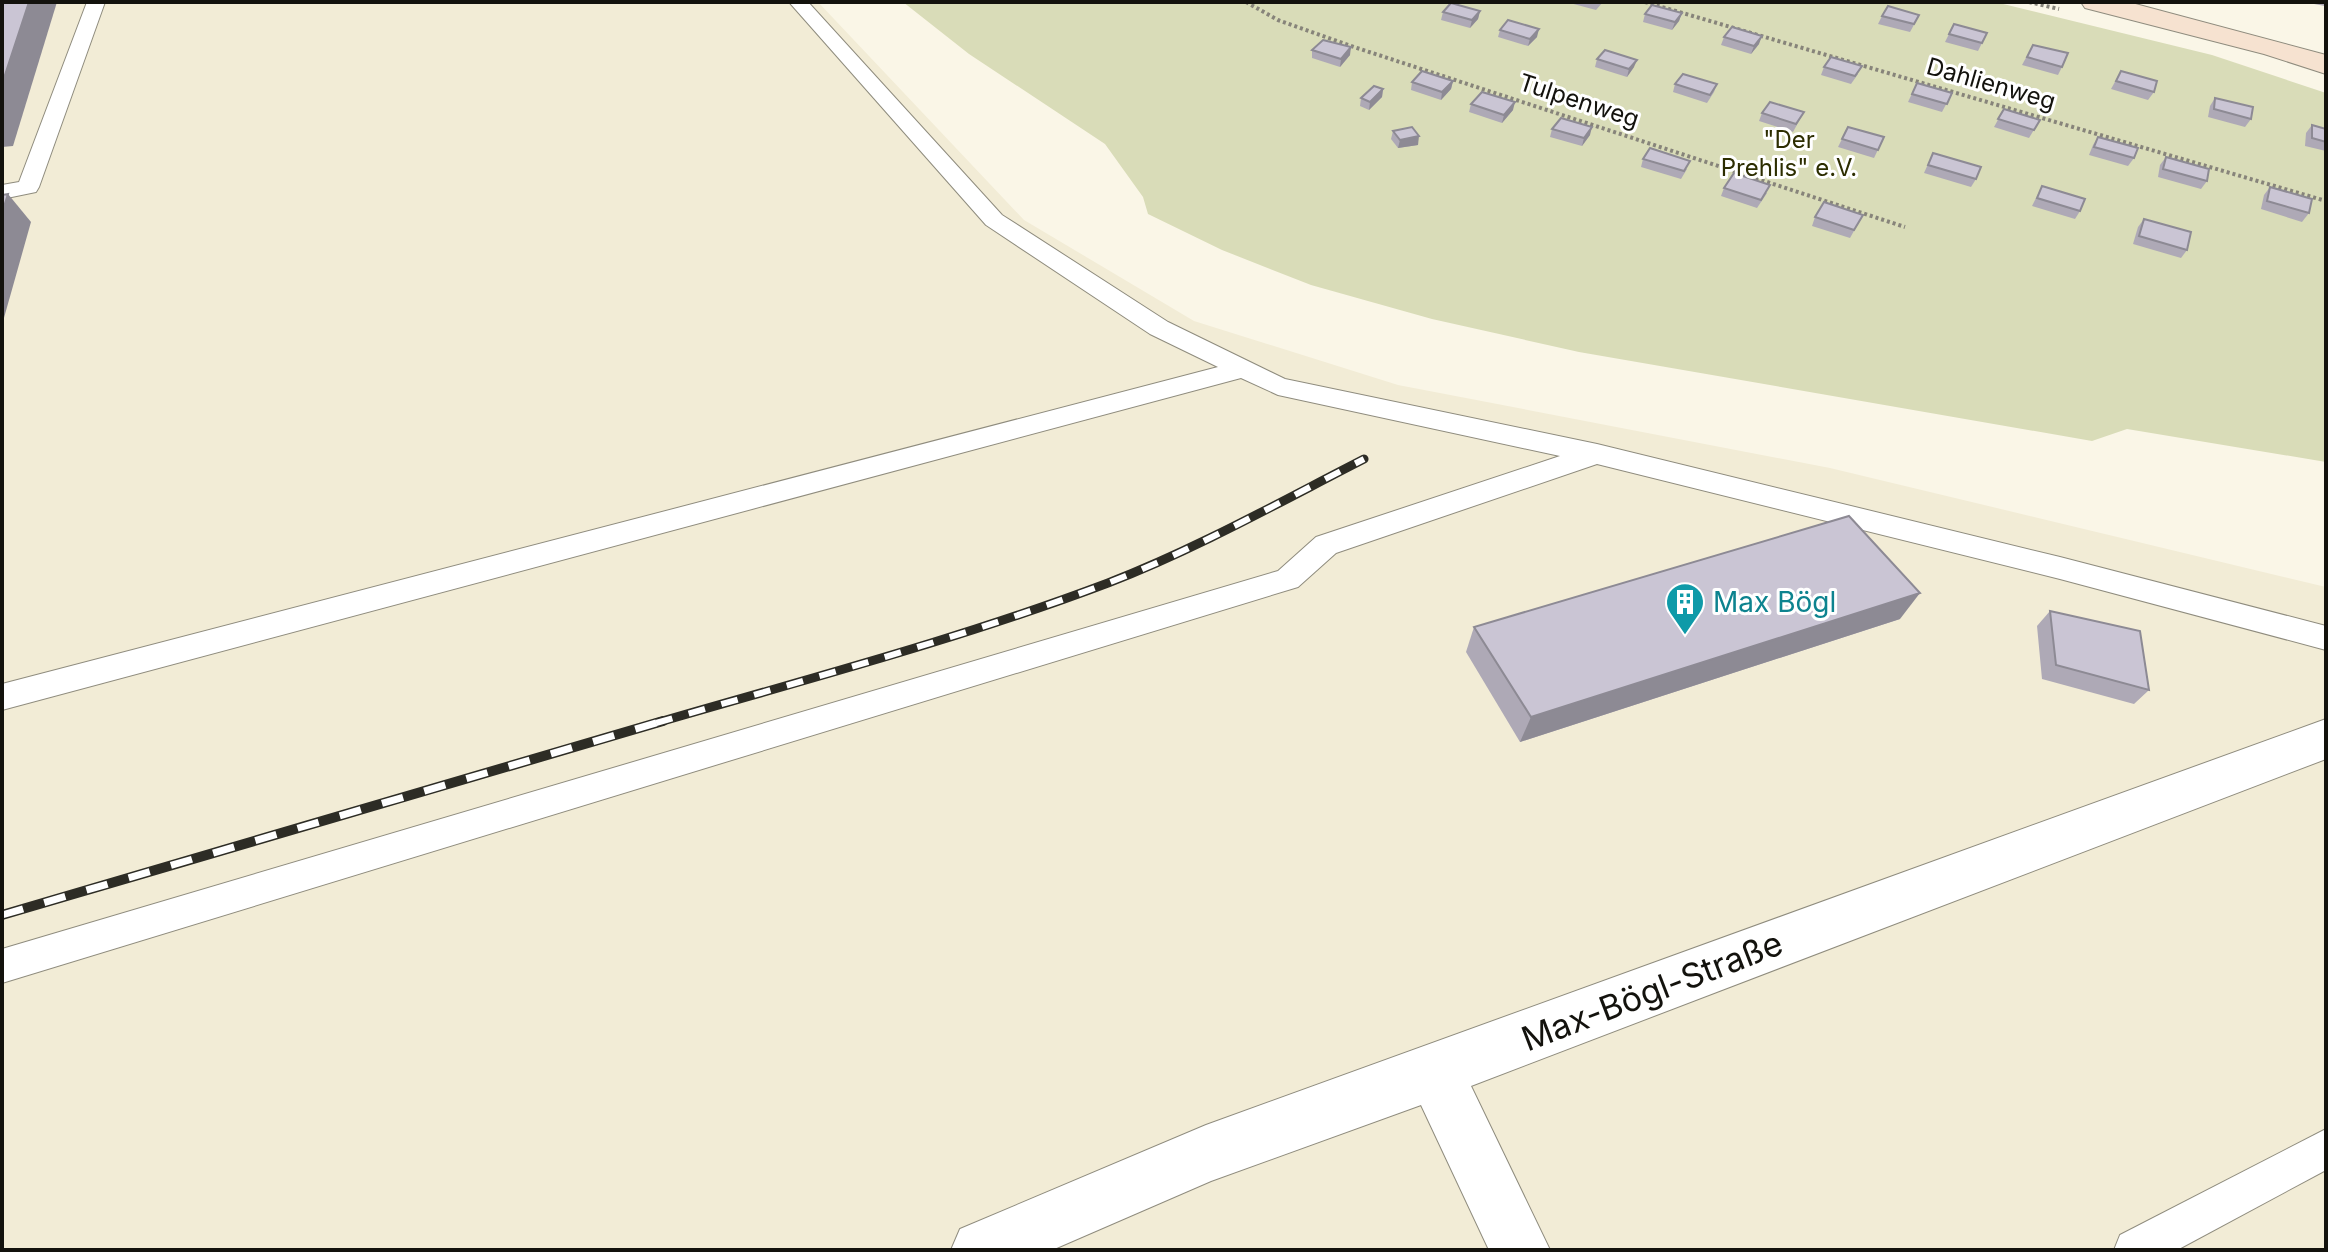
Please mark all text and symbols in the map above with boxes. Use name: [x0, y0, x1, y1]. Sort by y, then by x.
street label: Dahlienweg: [1923, 51, 2059, 116]
street label: Tulpenweg: [1515, 67, 1643, 134]
park label: "Der Prehlis" e.V.: [1721, 125, 1857, 182]
building icon: Max Bögl: [1664, 581, 1706, 636]
place label: Max Bögl: [1713, 585, 1836, 619]
street label: Max-Bögl-Straße: [1516, 922, 1788, 1059]

